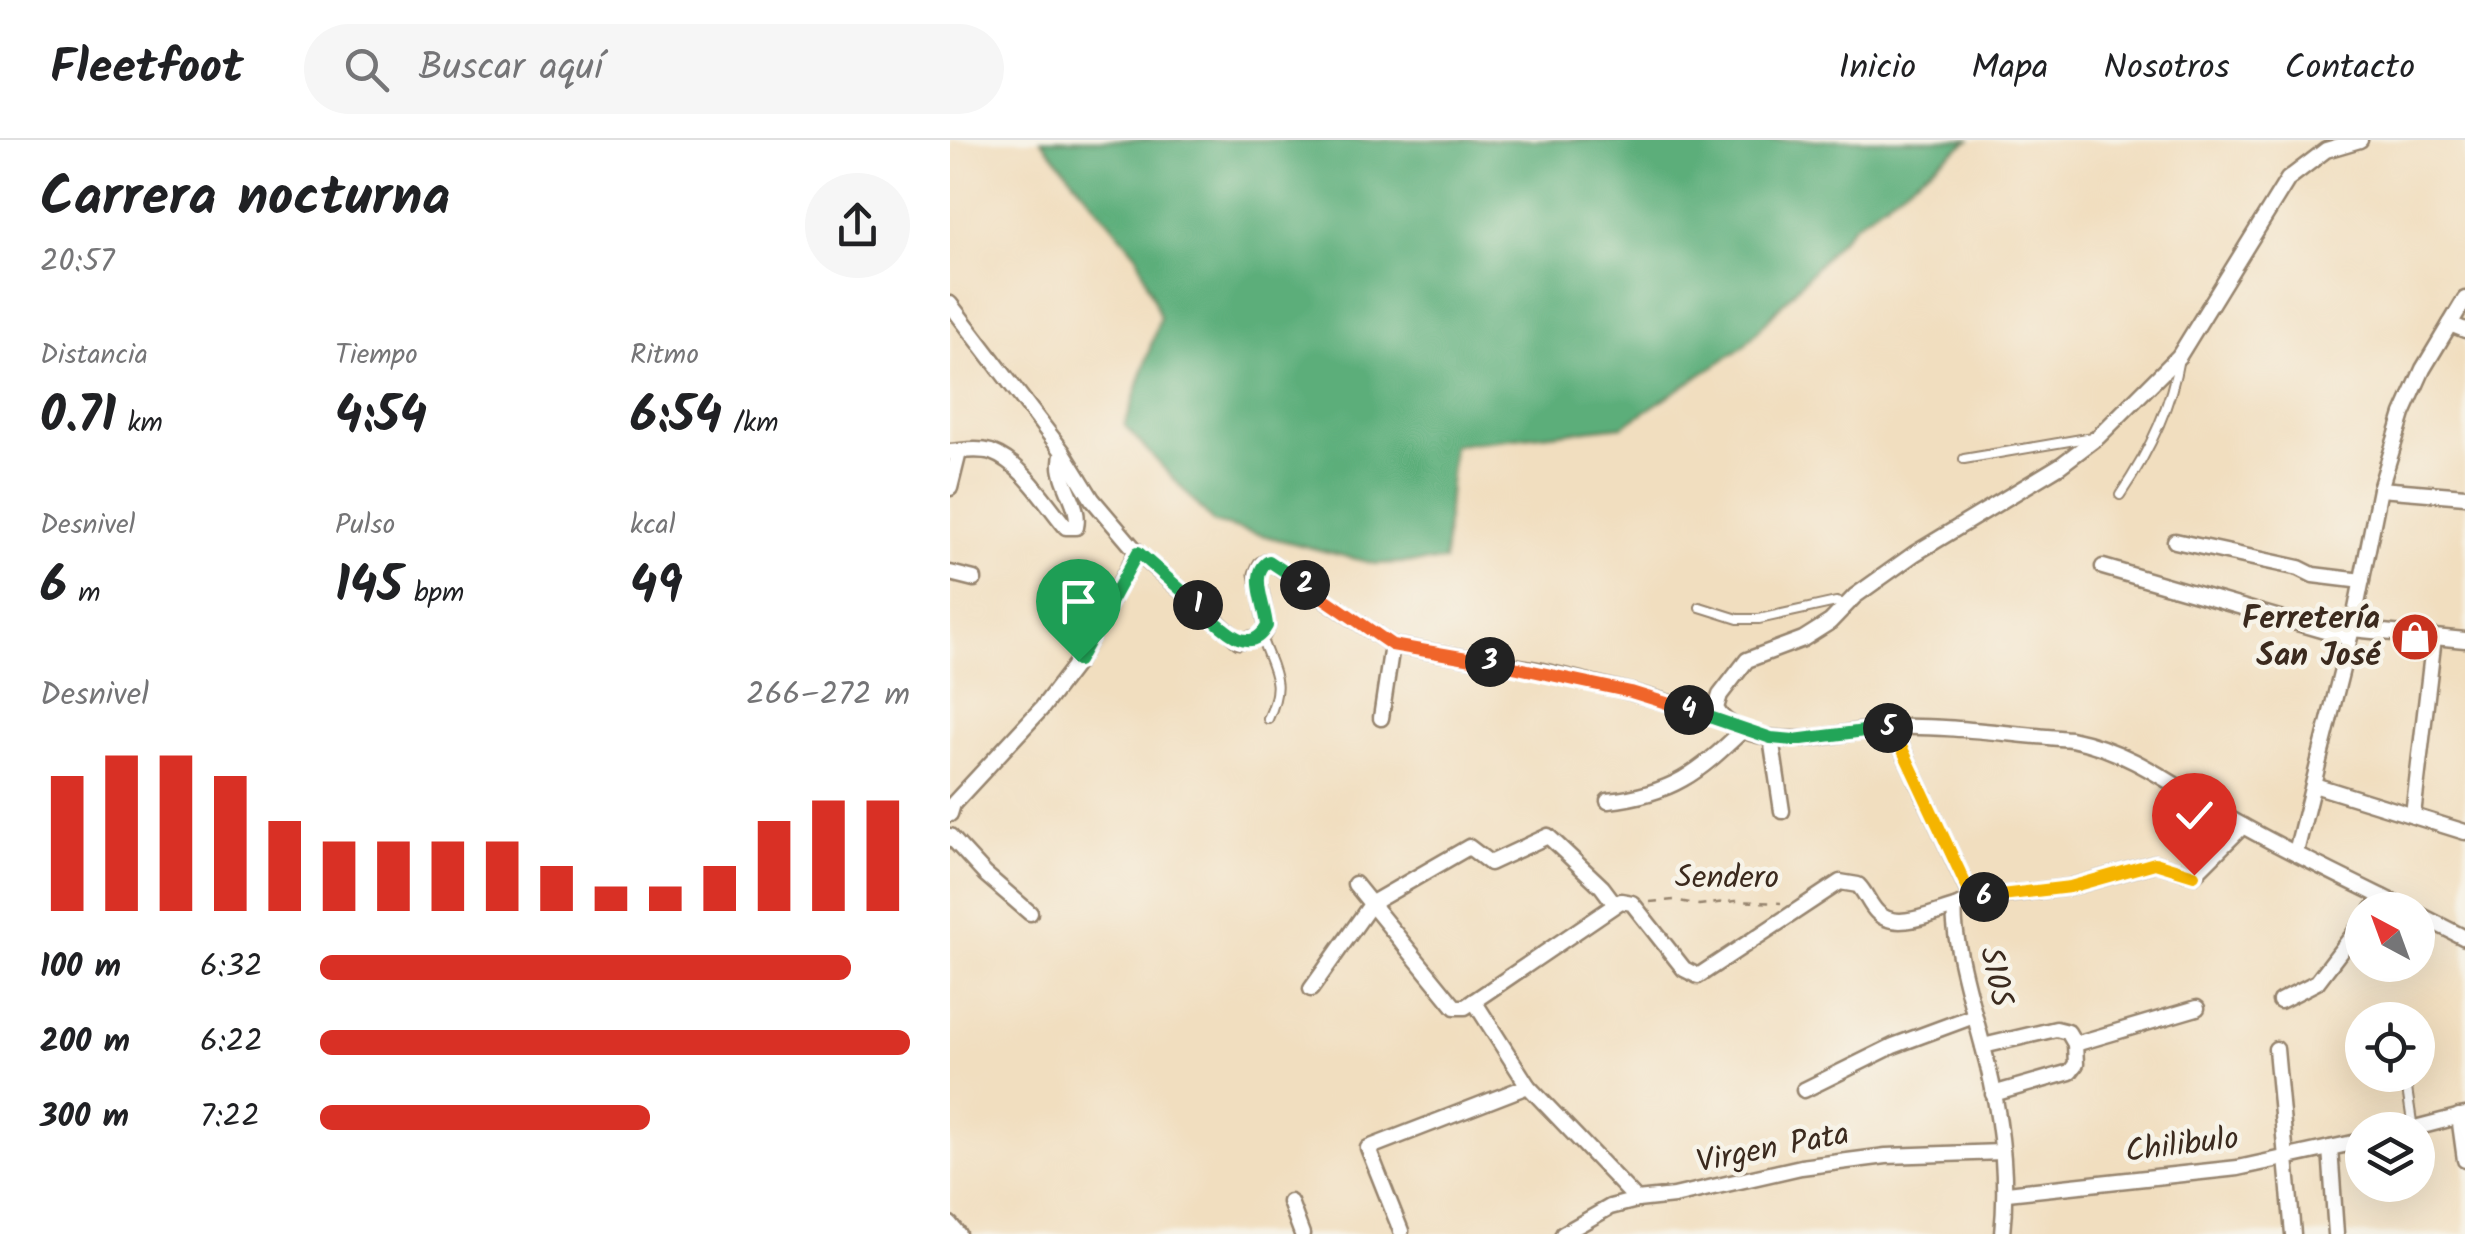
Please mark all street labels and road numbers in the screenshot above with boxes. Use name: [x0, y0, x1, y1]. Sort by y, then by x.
street label: Sendero: [1675, 853, 1779, 904]
street label: S10S: [1964, 942, 2026, 1012]
street label: Virgen Pata: [1692, 1109, 1854, 1189]
street label: Chilibulo: [2122, 1114, 2242, 1178]

